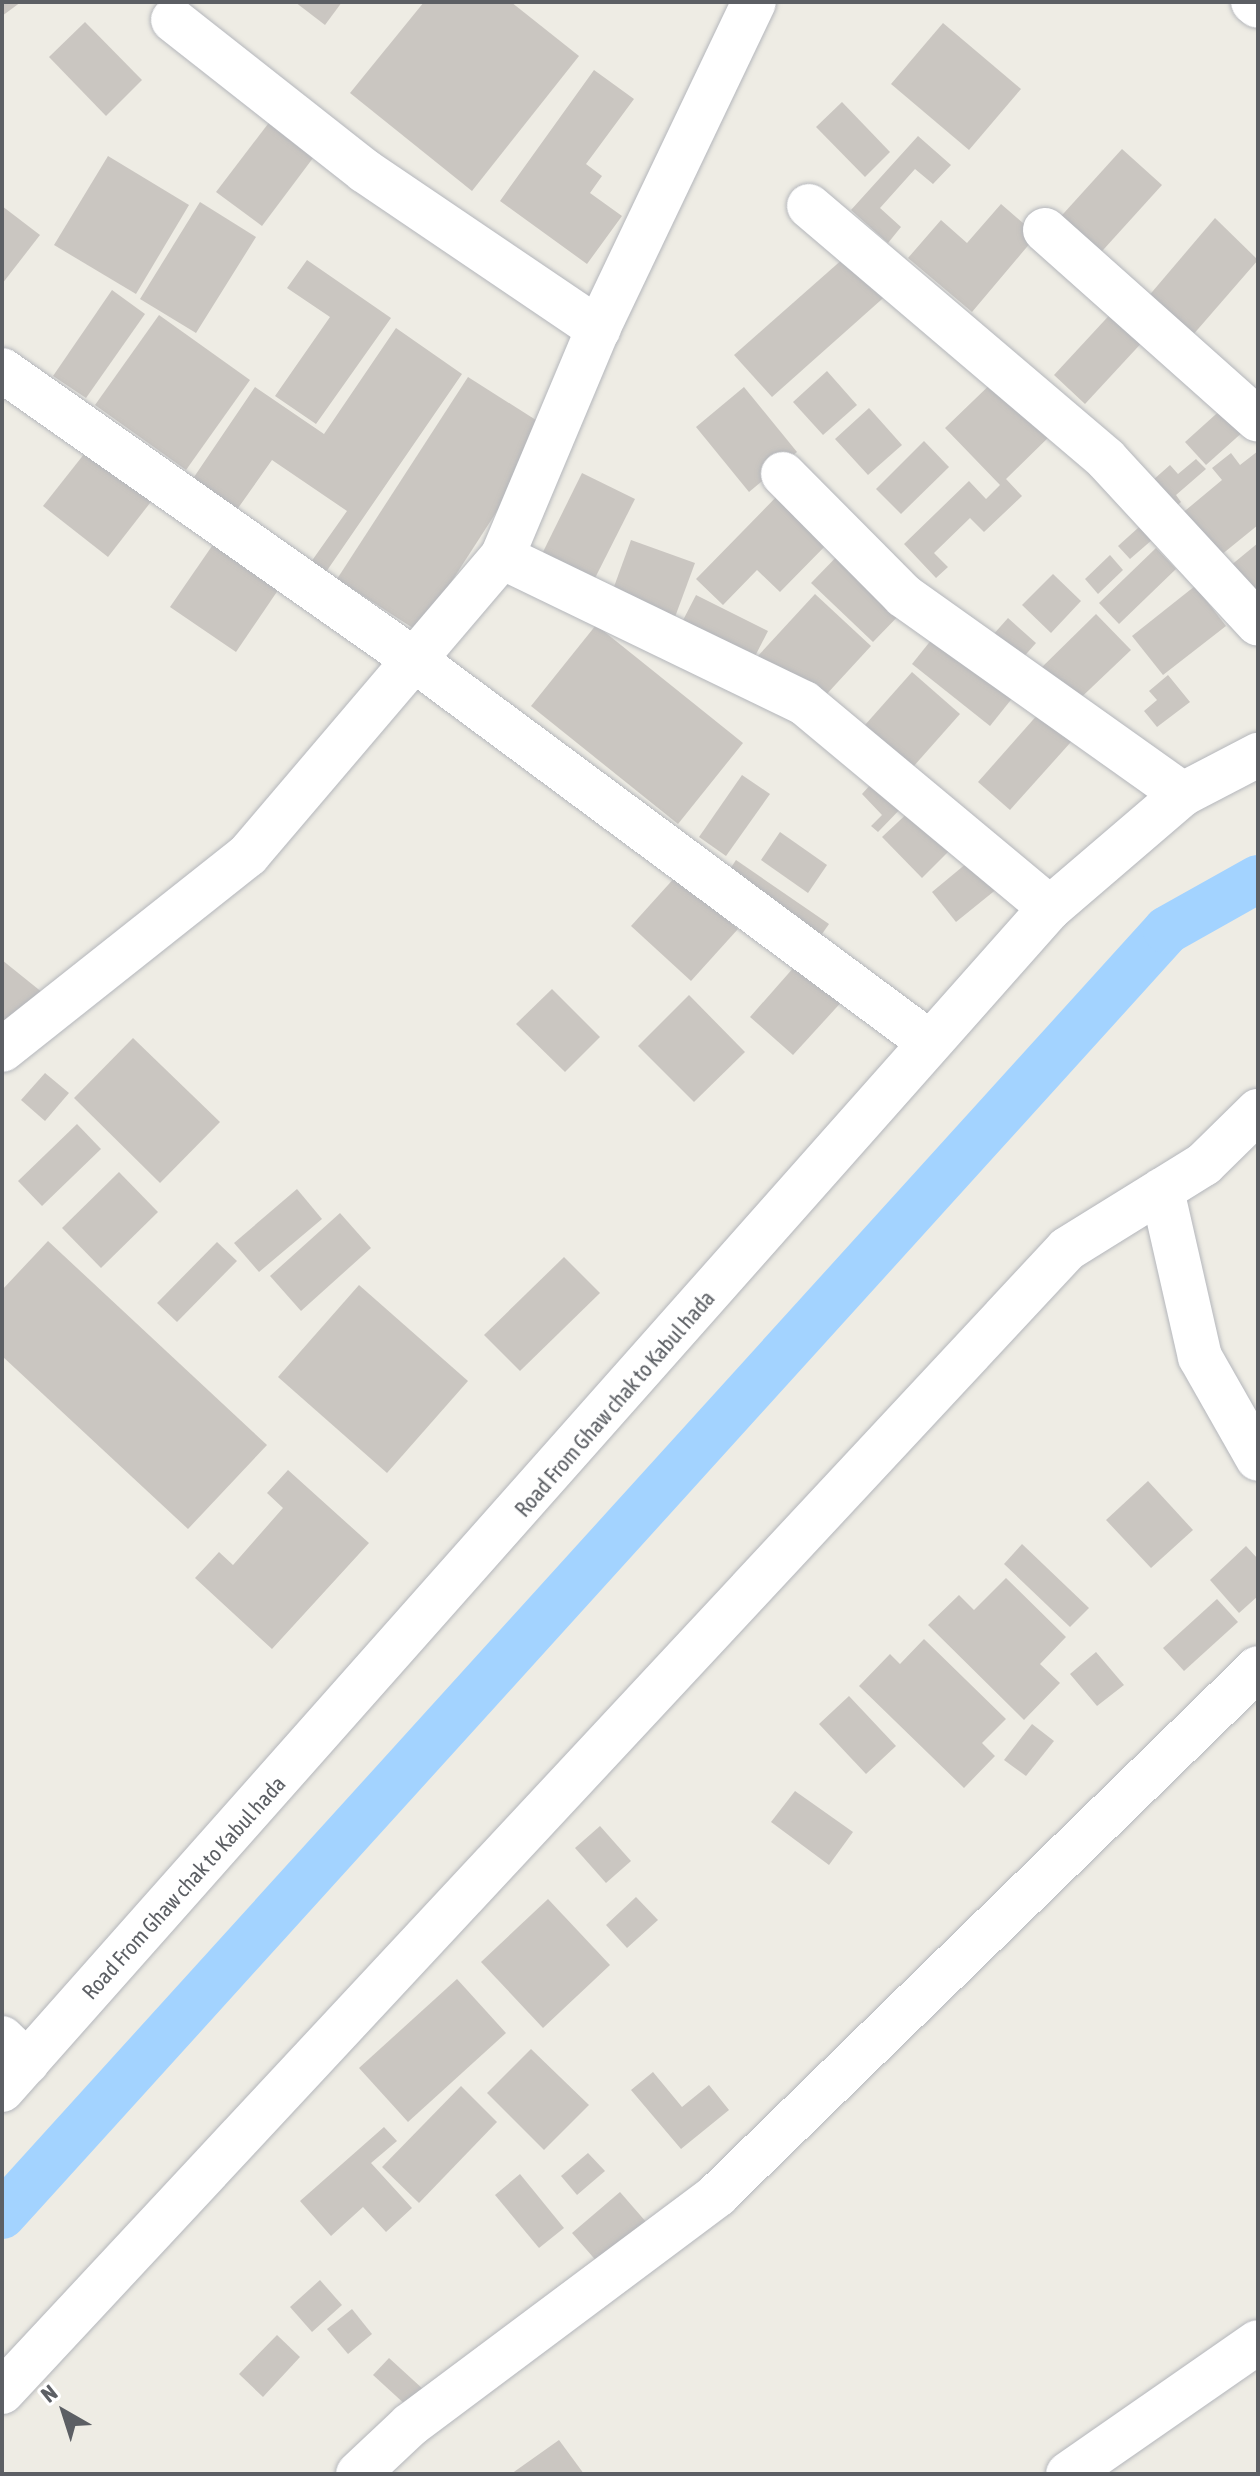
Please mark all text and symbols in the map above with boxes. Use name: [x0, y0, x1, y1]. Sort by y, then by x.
street label: Road From Ghaw chak to Kabul hada: [510, 1286, 720, 1522]
street label: Road From Ghaw chak to Kabul hada: [77, 1771, 291, 2005]
north arrow: [24, 2372, 104, 2452]
text: N: [36, 2379, 62, 2408]

